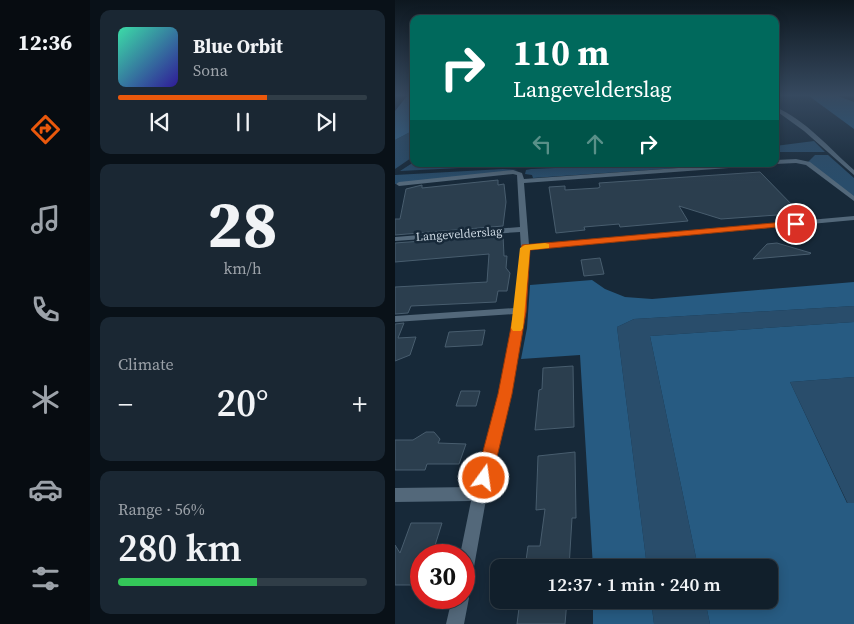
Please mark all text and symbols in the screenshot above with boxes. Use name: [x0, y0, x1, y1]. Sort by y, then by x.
text: 12:36: [18, 27, 72, 57]
text: 110 m: [513, 29, 609, 77]
text: Blue Orbit: [193, 33, 283, 59]
icon: right: [430, 35, 495, 100]
text: Sona: [193, 59, 228, 81]
text: Langevelderslag: [513, 74, 672, 104]
icon: previous: [146, 108, 174, 136]
icon: pause: [229, 108, 257, 136]
icon: next: [312, 108, 340, 136]
icon: directions: [28, 112, 63, 147]
icon: left: [528, 130, 556, 158]
icon: ahead: [581, 130, 609, 158]
icon: right: [634, 130, 662, 158]
text: 28: [207, 180, 278, 269]
icon: music: [28, 202, 63, 237]
pin: [775, 203, 817, 245]
icon: arrive: [782, 210, 810, 238]
street label: Langevelderslag: [415, 223, 503, 245]
text: km/h: [223, 257, 262, 279]
icon: phone: [28, 292, 63, 327]
text: Climate: [118, 353, 174, 375]
text: 20°: [217, 377, 268, 429]
icon: climate: [28, 382, 63, 417]
text: −: [118, 385, 133, 423]
text: +: [352, 385, 367, 423]
position arrow: [457, 451, 509, 503]
icon: car: [28, 472, 63, 507]
text: Range · 56%: [118, 498, 205, 520]
text: 280 km: [118, 522, 242, 574]
speed limit sign: 30: [410, 544, 475, 609]
icon: filters: [28, 561, 63, 596]
text: 12:37 · 1 min · 240 m: [547, 571, 721, 597]

